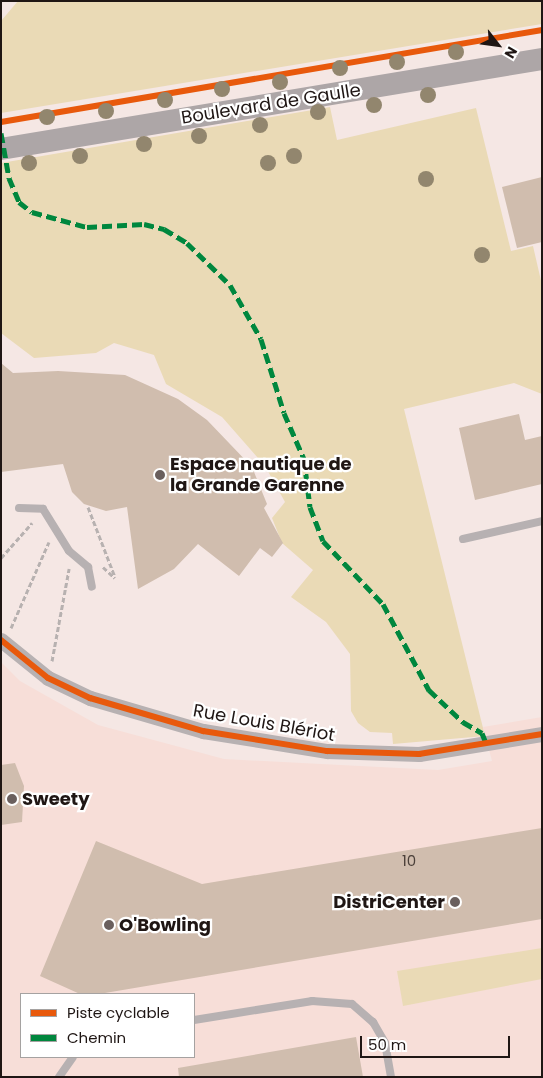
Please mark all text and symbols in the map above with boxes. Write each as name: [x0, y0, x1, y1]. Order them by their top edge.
north arrow: [473, 20, 523, 70]
text: N: [500, 43, 522, 62]
street label: Boulevard de Gaulle: [180, 79, 362, 129]
place label: Espace nautique de la Grande Garenne: [170, 454, 352, 496]
marker: Espace nautique de la Grande Garenne: [154, 469, 166, 481]
street label: Rue Louis Blériot: [191, 700, 337, 746]
place label: Sweety: [22, 788, 90, 810]
marker: Sweety: [6, 793, 18, 805]
house number: 10: [402, 852, 416, 870]
place label: DistriCenter: [333, 891, 445, 913]
marker: DistriCenter: [449, 896, 461, 908]
place label: O'Bowling: [119, 914, 211, 936]
marker: O'Bowling: [103, 919, 115, 931]
legend: [20, 993, 195, 1058]
text: Piste cyclable: [67, 1002, 170, 1023]
scale bar: [363, 1026, 513, 1058]
text: Chemin: [67, 1027, 126, 1048]
text: 50 m: [368, 1034, 406, 1055]

